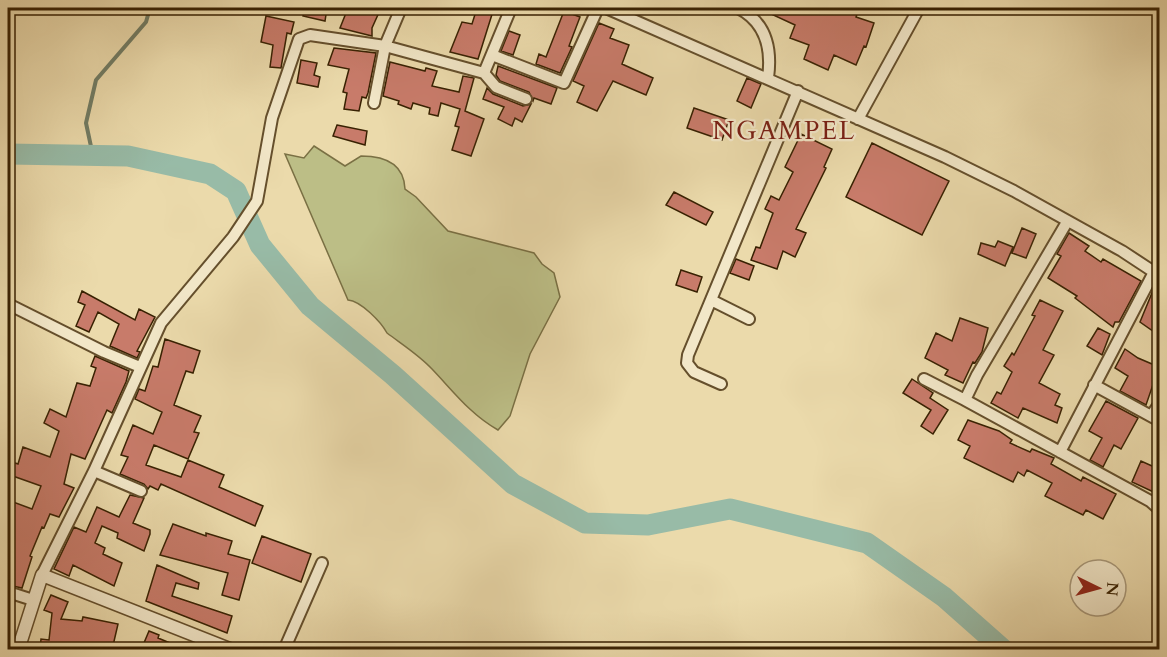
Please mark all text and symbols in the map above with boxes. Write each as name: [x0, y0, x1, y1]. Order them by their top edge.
district label: NGAMPEL: [712, 113, 856, 148]
north arrow: [1068, 558, 1128, 618]
text: N: [1100, 581, 1124, 597]

